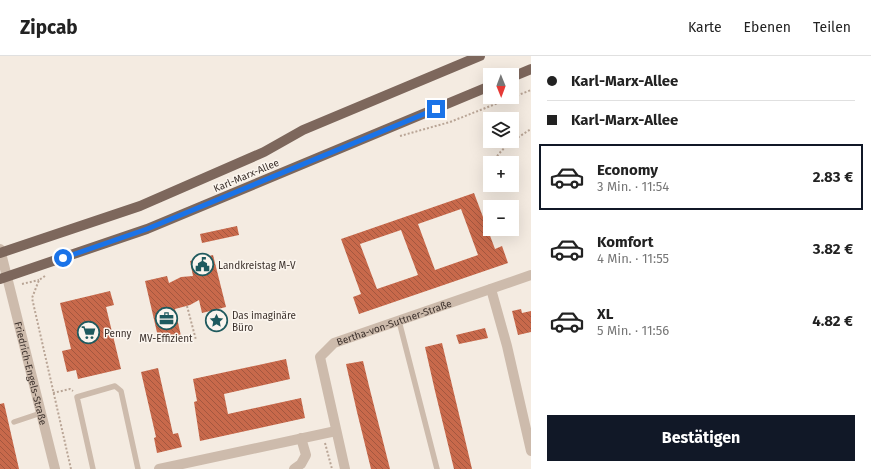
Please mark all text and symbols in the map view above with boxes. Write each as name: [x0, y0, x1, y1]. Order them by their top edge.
text: Zipcab: [20, 16, 78, 39]
text: Karte: [688, 19, 722, 36]
text: Ebenen: [744, 19, 791, 36]
text: Teilen: [813, 19, 851, 36]
north arrow: [483, 68, 519, 104]
map controls: [483, 68, 519, 236]
text: Karl-Marx-Allee: [571, 72, 678, 90]
route end: [427, 100, 445, 118]
text: Karl-Marx-Allee: [571, 111, 678, 129]
button: layers: [483, 112, 519, 148]
button: +: [483, 156, 519, 192]
street label: Karl-Marx-Allee: [212, 157, 281, 195]
icon: car: [549, 159, 585, 195]
text: Economy: [597, 161, 658, 179]
text: 2.83 €: [813, 168, 853, 186]
text: 3 Min. · 11:54: [597, 179, 669, 194]
button: −: [483, 200, 519, 236]
icon: car: [549, 231, 585, 267]
text: Komfort: [597, 233, 653, 251]
text: 3.82 €: [813, 240, 853, 258]
route start: [54, 249, 72, 267]
text: 4 Min. · 11:55: [597, 251, 669, 266]
public building icon: Landkreistag M-V: [190, 252, 216, 278]
place label: Landkreistag M-V: [218, 260, 296, 272]
street label: Bertha-von-Suttner-Straße: [335, 298, 453, 349]
icon: car: [549, 303, 585, 339]
office icon: MV-Effizient: [153, 305, 179, 331]
text: XL: [597, 305, 613, 323]
place icon: Das imaginäre Büro: [204, 308, 230, 334]
place label: Das imaginäre Büro: [232, 310, 296, 334]
text: 4.82 €: [812, 312, 853, 330]
street label: Friedrich-Engels-Straße: [11, 320, 49, 426]
supermarket icon: Penny: [76, 320, 102, 346]
text: 5 Min. · 11:56: [597, 323, 669, 338]
place label: Penny: [104, 328, 132, 340]
place label: MV-Effizient: [139, 333, 193, 345]
button: Bestätigen: [547, 415, 855, 461]

